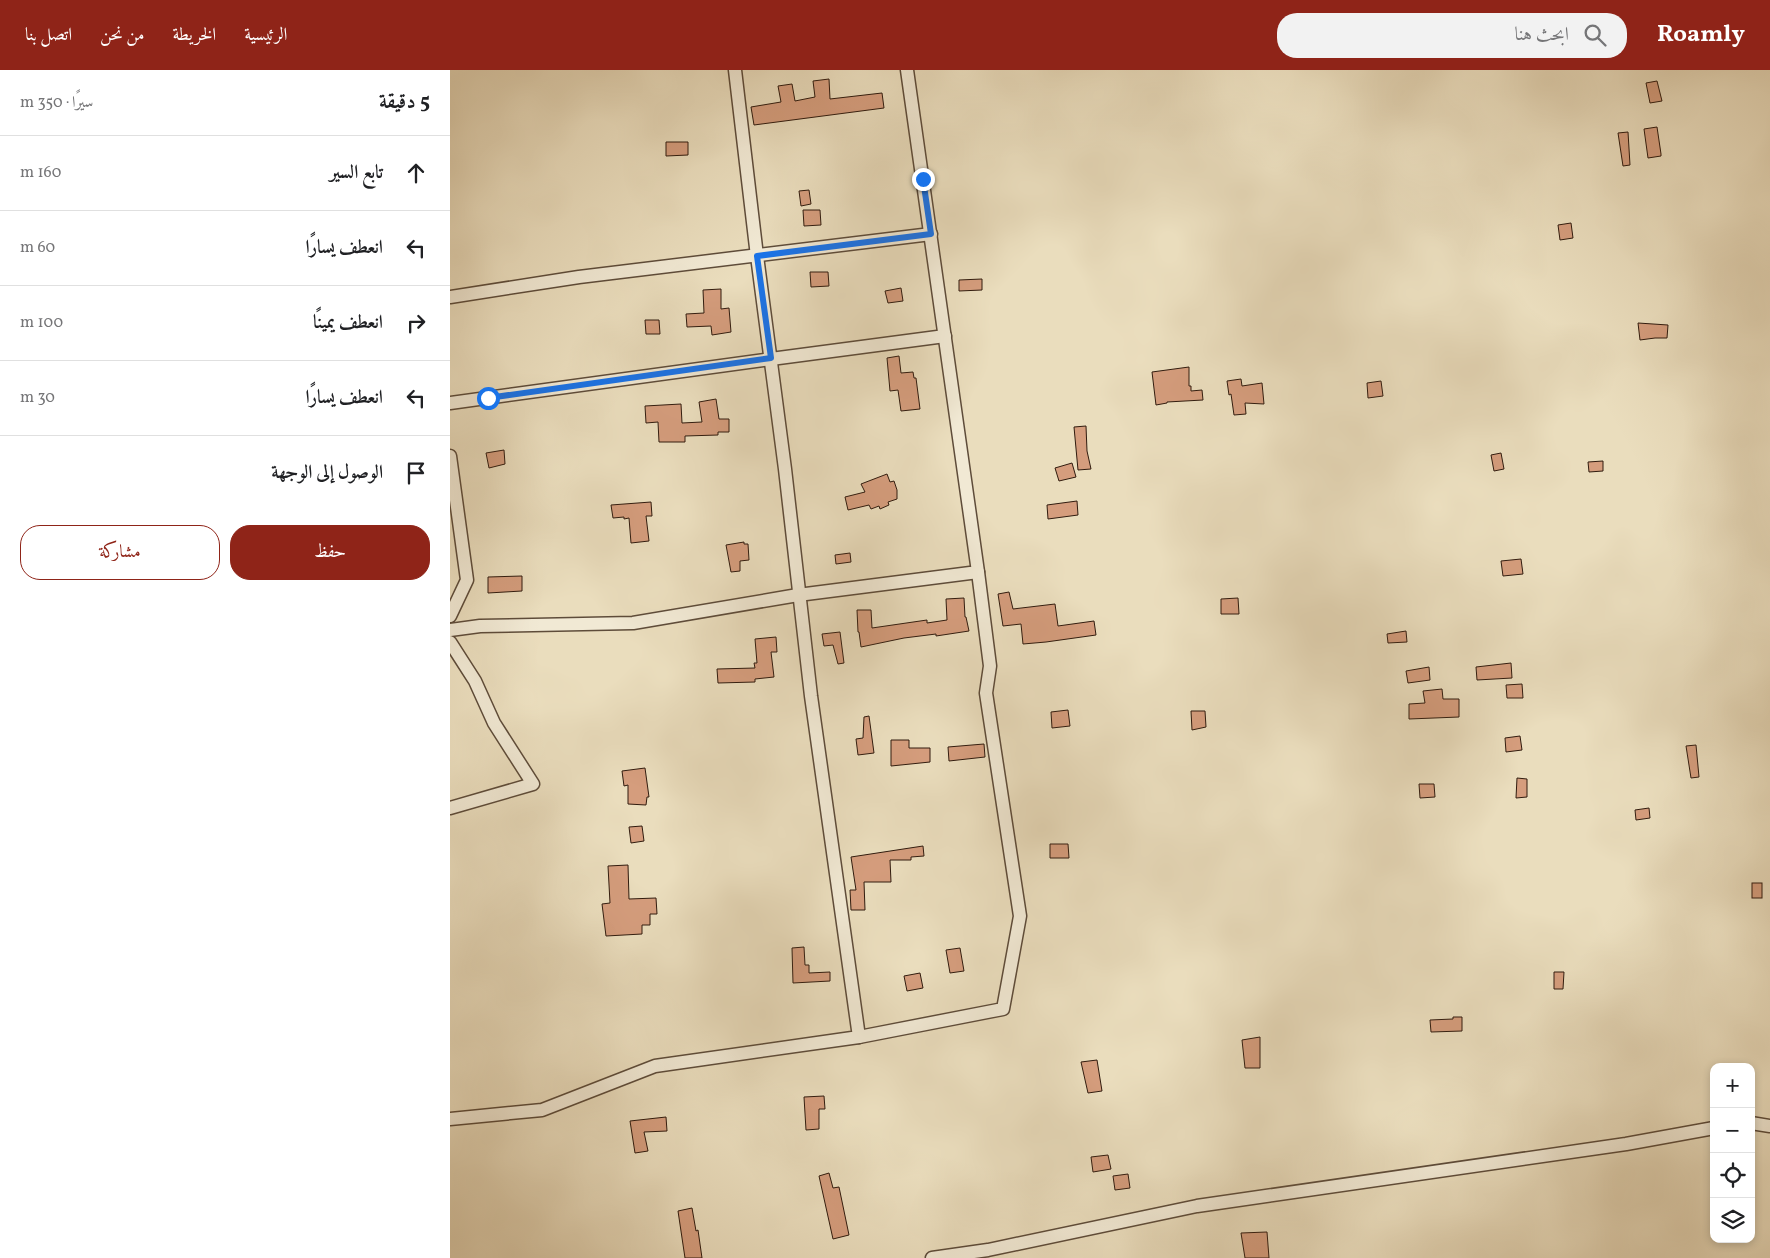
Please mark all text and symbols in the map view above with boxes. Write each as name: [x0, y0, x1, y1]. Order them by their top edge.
search box: [1277, 13, 1627, 58]
text: Roamly: [1657, 18, 1745, 52]
icon: search: [1581, 21, 1609, 49]
text: ابحث هنا: [1514, 22, 1569, 48]
text: اتصل بنا: [25, 23, 72, 48]
text: من نحن: [100, 23, 144, 48]
text: الخريطة: [172, 23, 216, 48]
text: الرئيسية: [244, 23, 287, 48]
text: 5 دقيقة: [379, 88, 430, 117]
text: سيرًا · 350 m: [20, 92, 93, 114]
icon: ahead: [402, 159, 430, 187]
text: تابع السير: [330, 160, 383, 186]
text: 160 m: [20, 162, 61, 184]
route end: [912, 168, 935, 191]
icon: left: [402, 234, 430, 262]
text: انعطف يسارًا: [305, 235, 383, 261]
text: 60 m: [20, 237, 55, 259]
icon: right: [402, 309, 430, 337]
text: انعطف يمينًا: [313, 310, 383, 336]
text: 100 m: [20, 312, 63, 334]
icon: left: [402, 384, 430, 412]
text: انعطف يسارًا: [305, 385, 383, 411]
text: 30 m: [20, 387, 55, 409]
route start: [477, 387, 500, 410]
icon: arrive: [402, 459, 430, 487]
text: الوصول إلى الوجهة: [271, 460, 383, 486]
button: مشاركة: [20, 525, 220, 580]
button: حفظ: [230, 525, 430, 580]
map controls: [1710, 1063, 1755, 1243]
button: +: [1710, 1063, 1755, 1108]
button: −: [1710, 1108, 1755, 1153]
button: locate: [1710, 1153, 1755, 1198]
button: layers: [1710, 1198, 1755, 1243]

